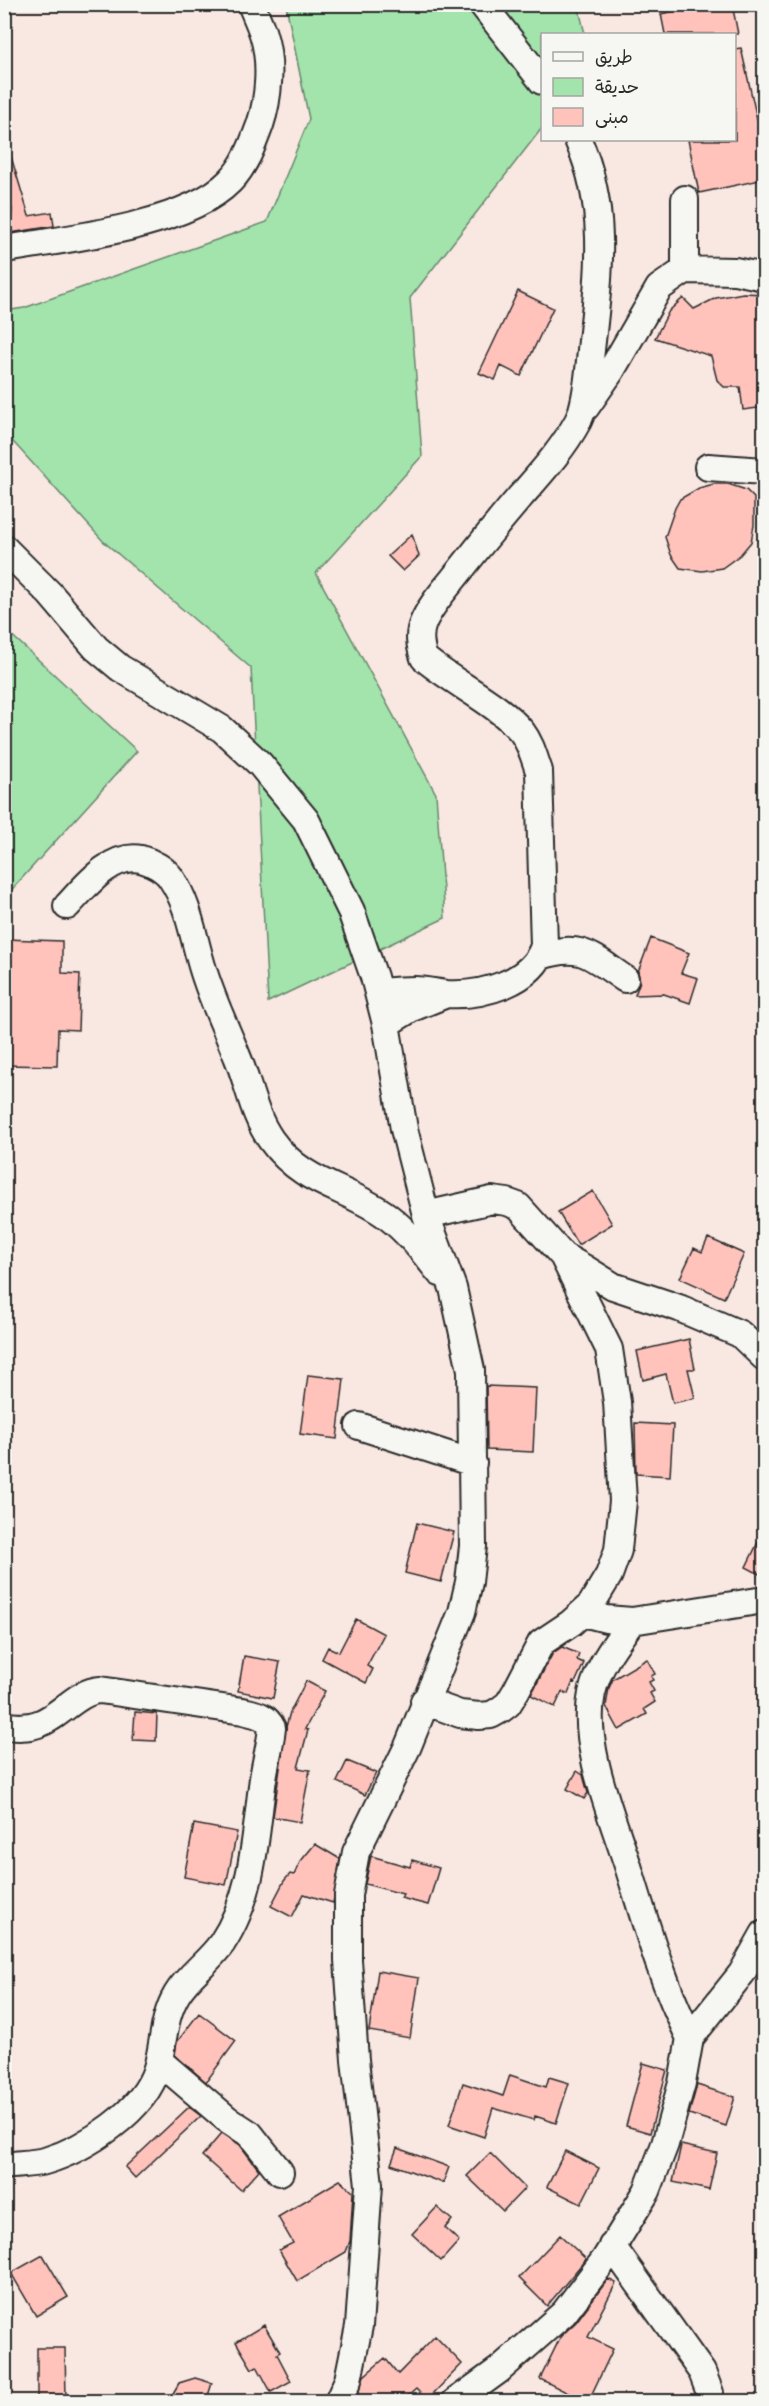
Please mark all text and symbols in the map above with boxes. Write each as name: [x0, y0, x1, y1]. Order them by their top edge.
legend: [541, 33, 736, 141]
text: طريق: [595, 44, 633, 69]
text: حديقة: [595, 74, 639, 99]
text: مبنى: [595, 104, 629, 129]

